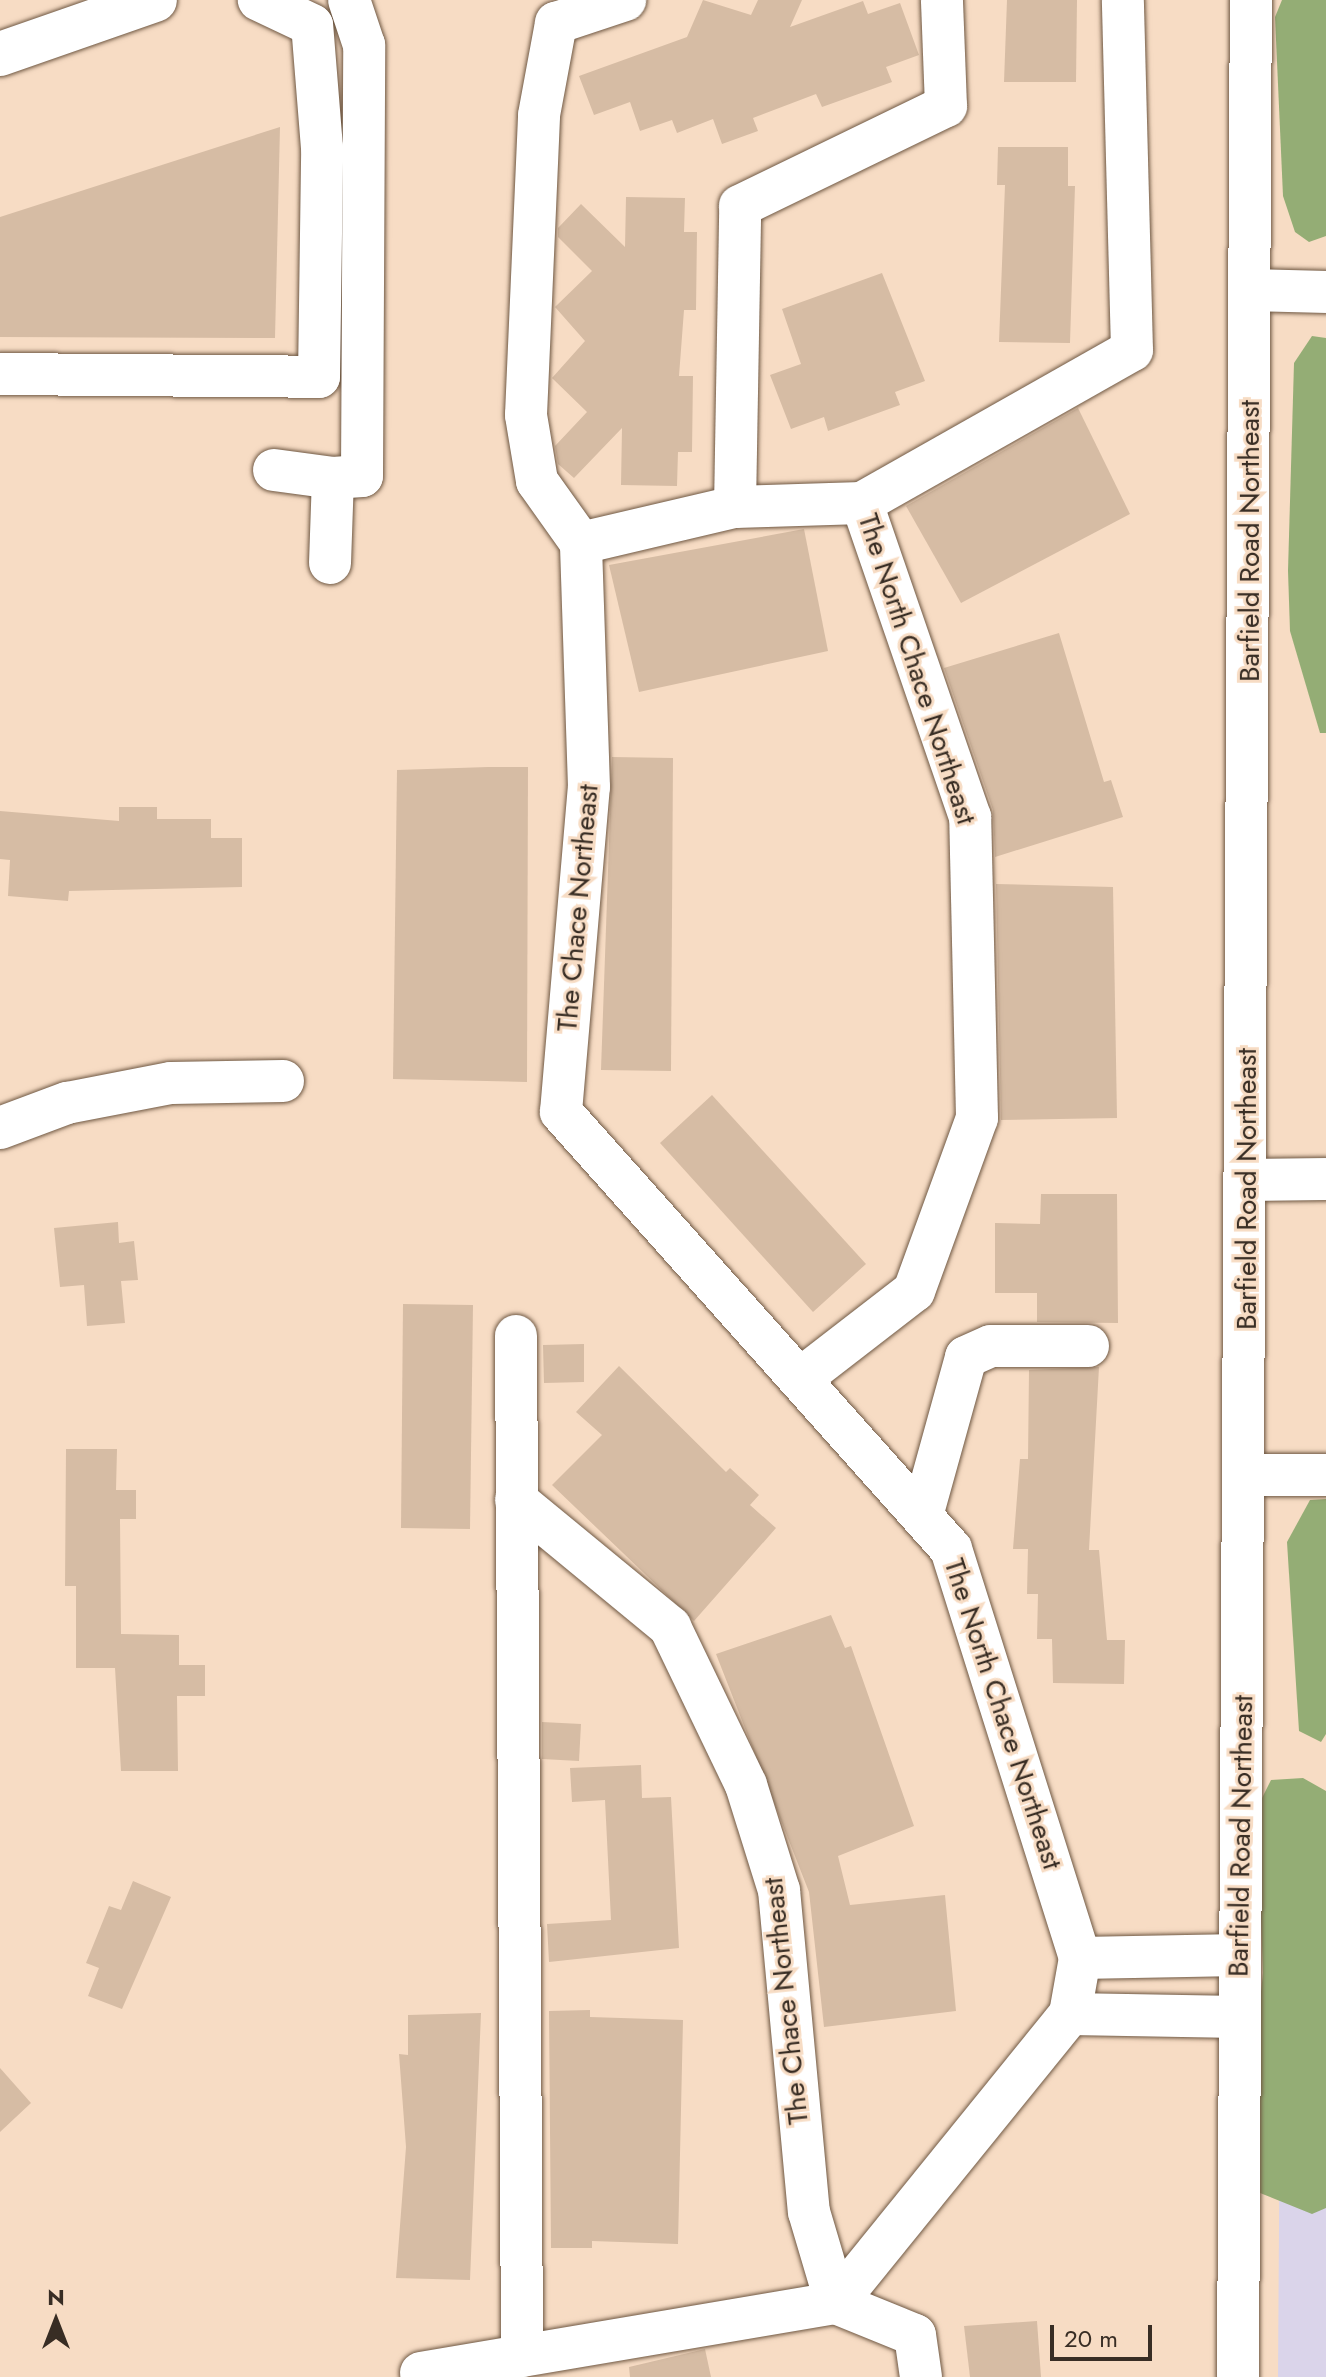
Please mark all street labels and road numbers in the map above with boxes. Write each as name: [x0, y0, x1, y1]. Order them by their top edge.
street label: Barfield Road Northeast: [1233, 400, 1267, 682]
street label: The North Chace Northeast: [851, 510, 983, 828]
street label: The Chace Northeast: [550, 783, 606, 1033]
street label: Barfield Road Northeast: [1230, 1048, 1264, 1330]
street label: The North Chace Northeast: [937, 1555, 1069, 1873]
street label: Barfield Road Northeast: [1222, 1695, 1260, 1977]
street label: The Chace Northeast: [756, 1876, 816, 2126]

